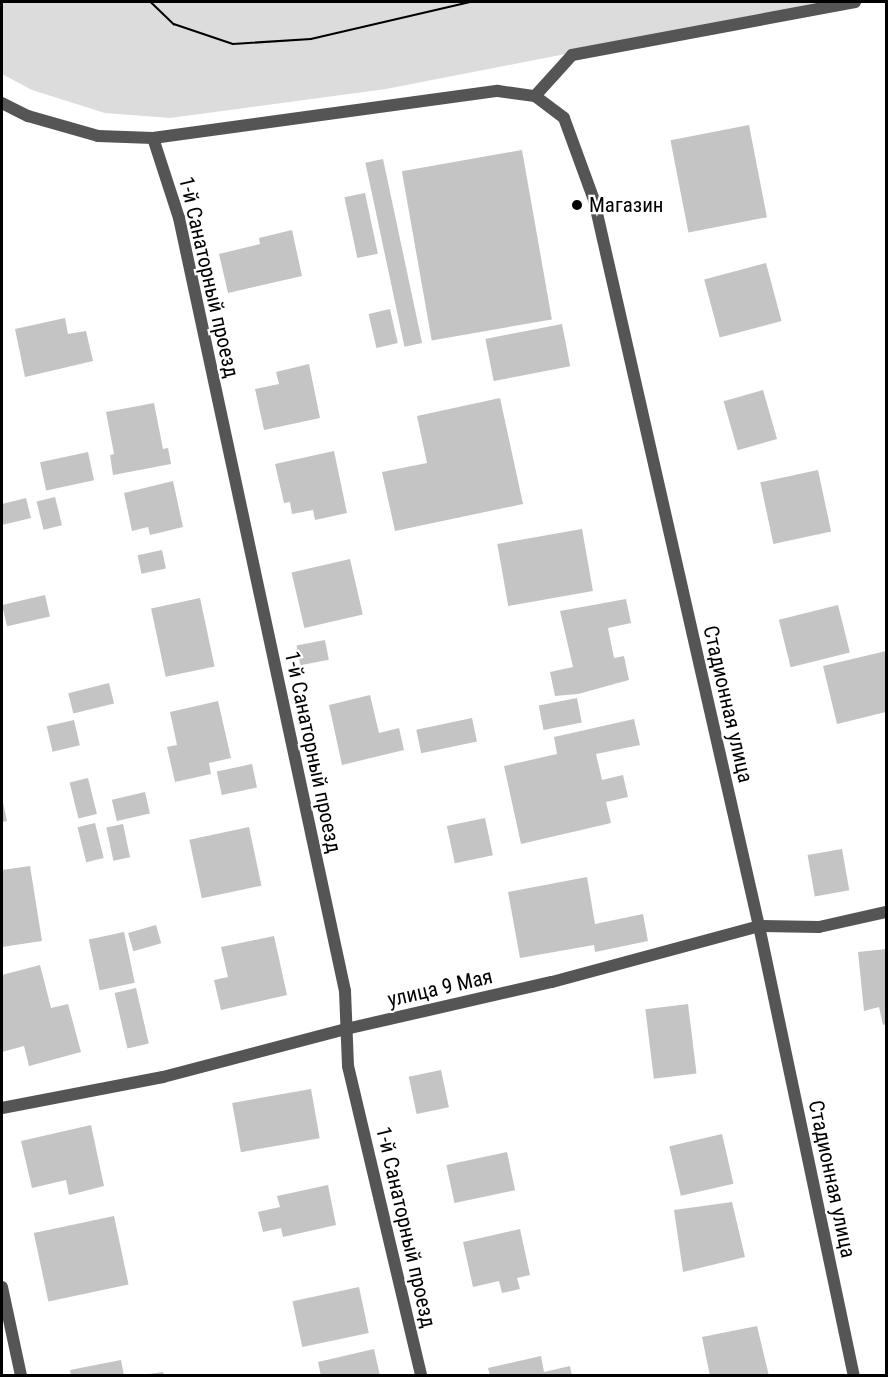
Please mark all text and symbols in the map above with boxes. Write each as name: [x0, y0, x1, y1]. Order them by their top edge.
street label: 1-й Санаторный проезд: [174, 174, 244, 380]
place label: Магазин: [589, 192, 664, 218]
marker: Магазин: [570, 198, 584, 212]
street label: Стадионная улица: [698, 623, 758, 785]
street label: 1-й Санаторный проезд: [279, 649, 347, 855]
street label: улица 9 Мая: [385, 964, 495, 1012]
street label: Стадионная улица: [803, 1098, 861, 1260]
street label: 1-й Санаторный проезд: [371, 1124, 441, 1330]

